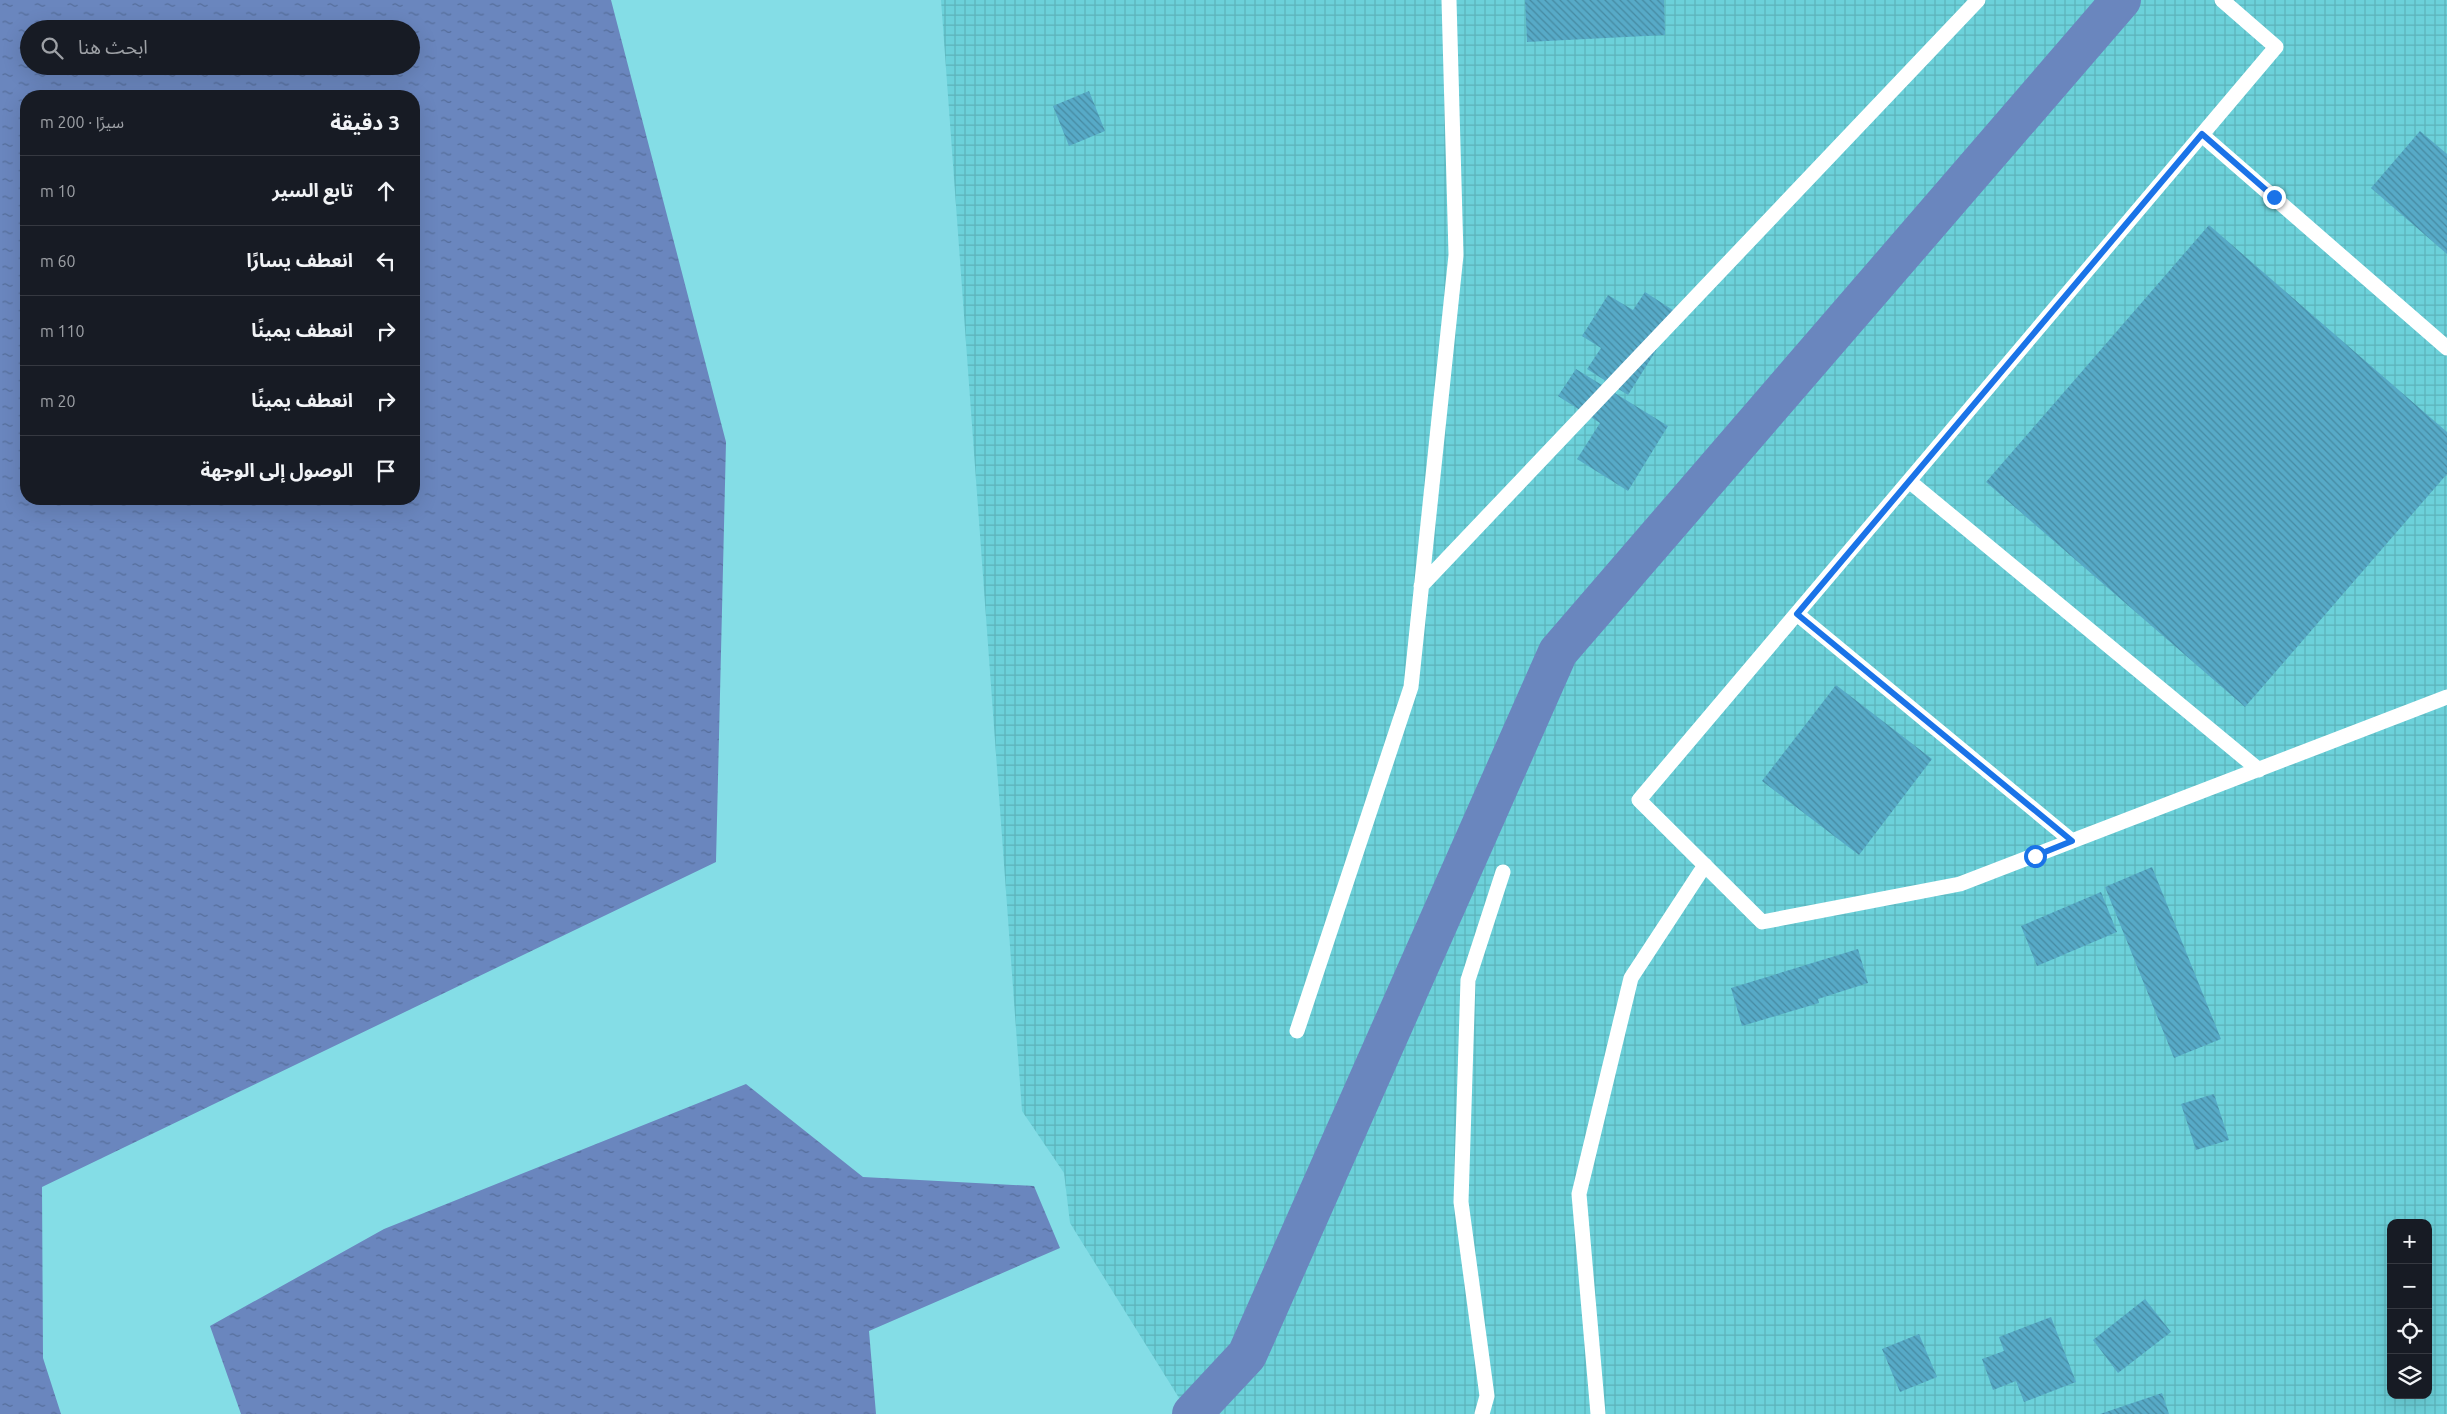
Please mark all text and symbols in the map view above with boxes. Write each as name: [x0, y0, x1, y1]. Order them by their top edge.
search box: [20, 20, 420, 75]
icon: search: [38, 34, 66, 62]
text: ابحث هنا: [78, 36, 148, 58]
text: 3 دقيقة: [330, 110, 400, 134]
text: سيرًا · 200 m: [40, 113, 124, 131]
icon: ahead: [372, 177, 400, 205]
text: تابع السير: [272, 179, 353, 201]
text: 10 m: [40, 182, 76, 200]
route end: [2263, 186, 2286, 209]
icon: left: [372, 247, 400, 275]
text: انعطف يسارًا: [246, 249, 353, 271]
text: 60 m: [40, 252, 76, 270]
icon: right: [372, 317, 400, 345]
text: انعطف يمينًا: [251, 319, 353, 341]
text: 110 m: [40, 322, 85, 340]
icon: right: [372, 387, 400, 415]
text: انعطف يمينًا: [251, 389, 353, 411]
text: 20 m: [40, 392, 76, 410]
icon: arrive: [372, 457, 400, 485]
text: الوصول إلى الوجهة: [201, 459, 353, 481]
route start: [2024, 845, 2047, 868]
map controls: [2387, 1219, 2432, 1399]
button: +: [2387, 1219, 2432, 1264]
button: −: [2387, 1264, 2432, 1309]
button: locate: [2387, 1309, 2432, 1354]
button: layers: [2387, 1354, 2432, 1399]

